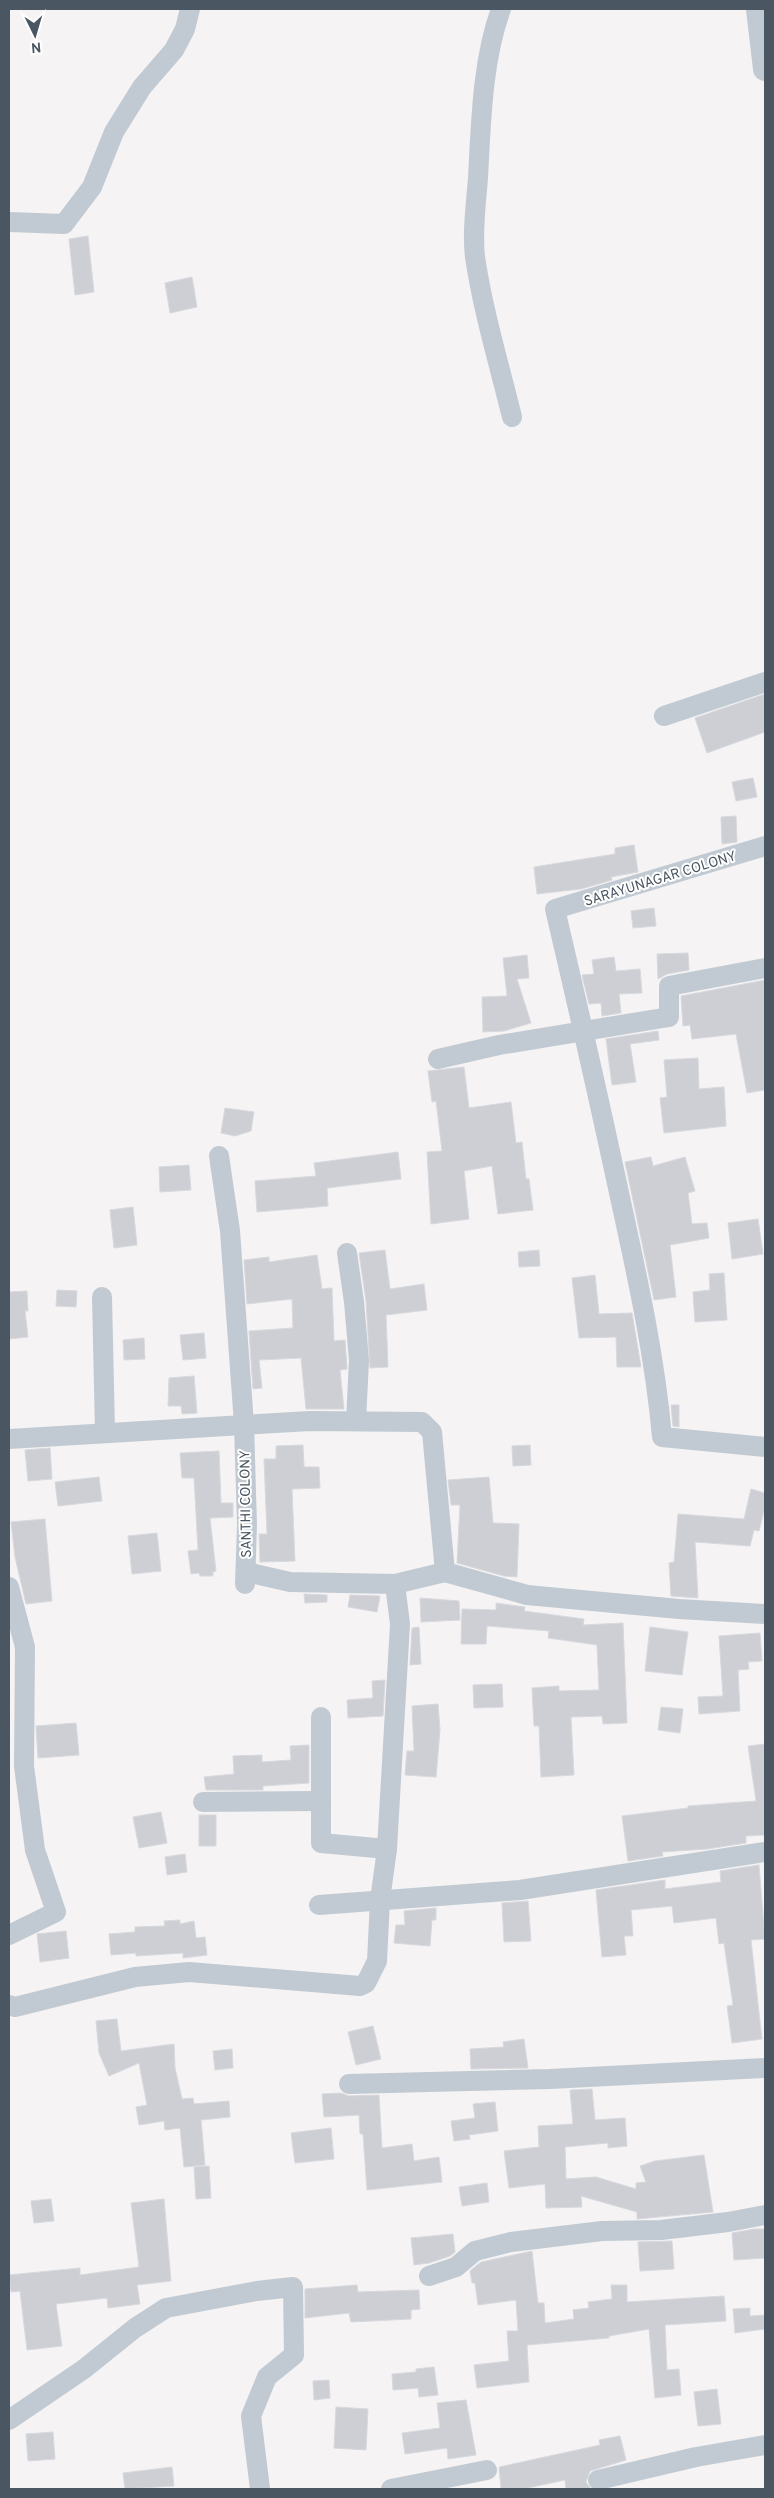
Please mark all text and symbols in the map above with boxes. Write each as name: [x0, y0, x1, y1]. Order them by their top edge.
north arrow: [10, 10, 60, 60]
text: N: [30, 38, 42, 55]
street label: SARAYUNAGAR COLONY: [582, 848, 739, 911]
street label: SANTHI COLONY: [237, 1450, 256, 1558]

